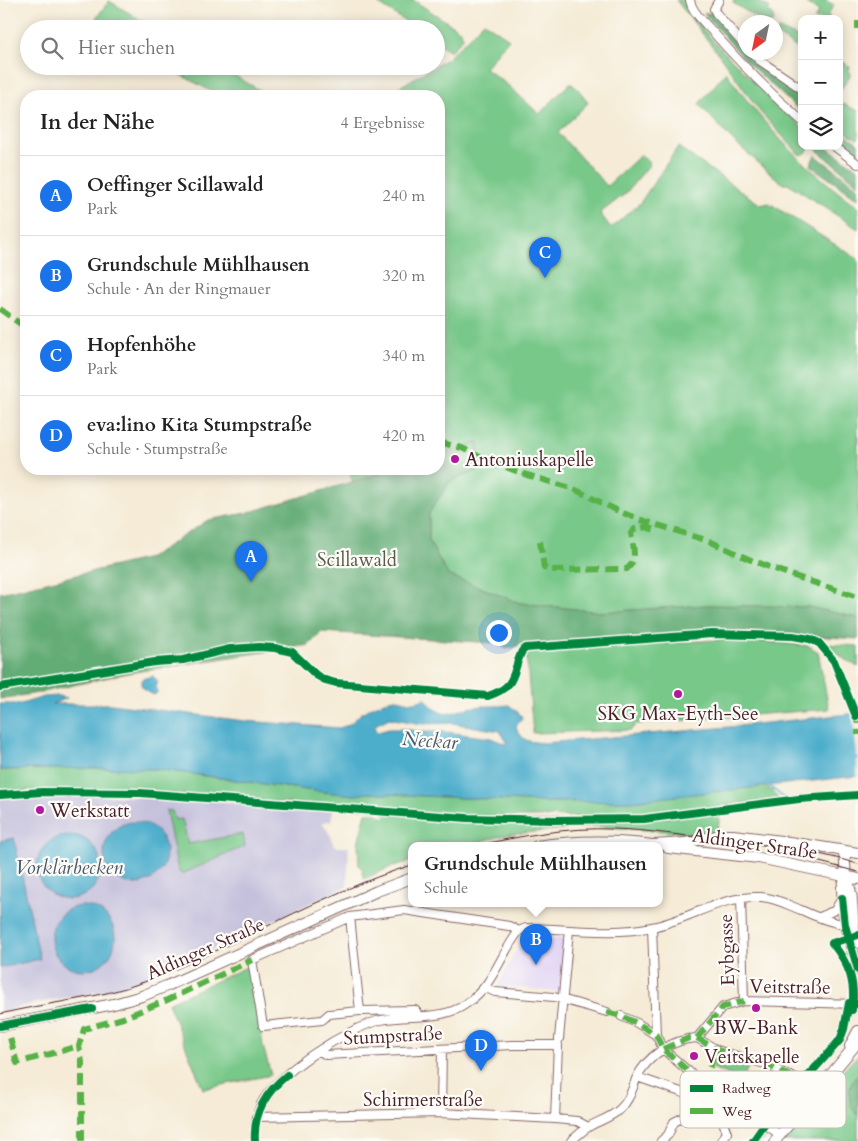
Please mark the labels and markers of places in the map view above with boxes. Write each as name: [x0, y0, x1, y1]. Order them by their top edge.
pin: C: [529, 237, 561, 278]
place label: Antoniuskapelle: [465, 447, 594, 473]
marker: Antoniuskapelle: [449, 453, 461, 465]
pin: A: [235, 541, 267, 582]
marker: SKG Max-Eyth-See: [672, 688, 684, 700]
place label: SKG Max-Eyth-See: [597, 701, 759, 727]
place label: Werkstatt: [49, 798, 129, 824]
marker: Werkstatt: [34, 804, 46, 816]
pin: B: [520, 924, 552, 965]
marker: BW-Bank: [750, 1002, 762, 1014]
place label: BW-Bank: [714, 1015, 799, 1041]
pin: D: [465, 1030, 497, 1071]
place label: Veitskapelle: [704, 1044, 800, 1070]
marker: Veitskapelle: [688, 1050, 700, 1062]

